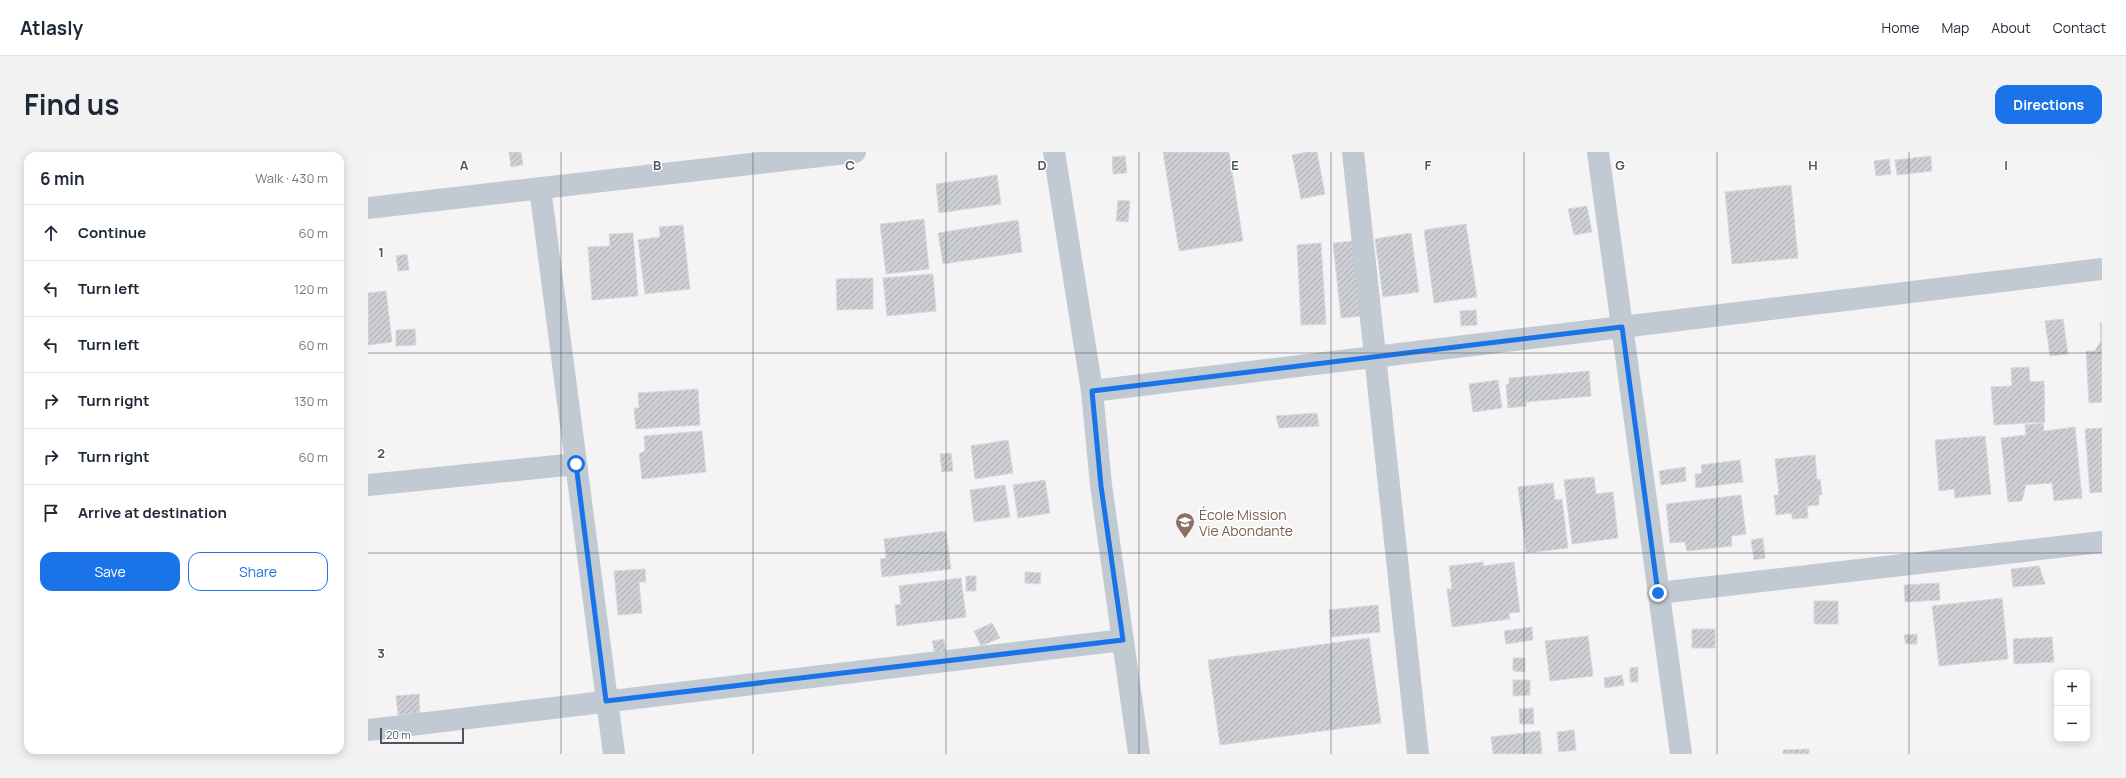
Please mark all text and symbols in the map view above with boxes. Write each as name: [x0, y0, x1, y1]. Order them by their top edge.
text: Atlasly: [20, 15, 83, 41]
text: Home: [1882, 18, 1919, 37]
text: Map: [1941, 18, 1969, 37]
text: About: [1991, 18, 2031, 37]
text: Contact: [2053, 18, 2106, 37]
text: Find us: [24, 85, 119, 123]
button: Directions: [1995, 85, 2102, 124]
text: A: [460, 156, 469, 174]
text: B: [653, 156, 661, 174]
text: C: [845, 156, 855, 174]
text: D: [1037, 156, 1047, 174]
text: E: [1231, 156, 1239, 174]
text: F: [1425, 156, 1432, 174]
text: G: [1615, 156, 1625, 174]
text: H: [1808, 156, 1818, 174]
text: I: [2004, 156, 2008, 174]
text: 6 min: [40, 167, 85, 190]
text: Walk · 430 m: [255, 169, 328, 187]
icon: ahead: [40, 222, 62, 244]
text: Continue: [78, 222, 146, 243]
text: 60 m: [298, 224, 328, 242]
text: 1: [378, 243, 384, 261]
icon: left: [40, 278, 62, 300]
text: Turn left: [78, 278, 140, 299]
text: 120 m: [294, 280, 328, 298]
icon: left: [40, 334, 62, 356]
text: Turn left: [78, 334, 140, 355]
text: 60 m: [298, 336, 328, 354]
icon: right: [40, 390, 62, 412]
text: Turn right: [78, 390, 149, 411]
text: 130 m: [294, 392, 328, 410]
text: 2: [377, 444, 385, 462]
icon: right: [40, 446, 62, 468]
text: Turn right: [78, 446, 149, 467]
text: 60 m: [298, 448, 328, 466]
route start: [567, 455, 585, 473]
icon: arrive: [40, 502, 62, 524]
text: Arrive at destination: [78, 502, 227, 523]
place label: École Mission Vie Abondante: [1199, 505, 1293, 540]
school or university icon: École Mission Vie Abondante: [1174, 511, 1196, 539]
button: Save: [40, 552, 180, 591]
button: Share: [188, 552, 328, 591]
route end: [1649, 584, 1667, 602]
text: 3: [377, 644, 385, 662]
map controls: [2054, 670, 2090, 742]
button: +: [2054, 670, 2090, 706]
button: −: [2054, 706, 2090, 742]
scale bar: [380, 726, 464, 745]
text: 20 m: [386, 727, 411, 742]

